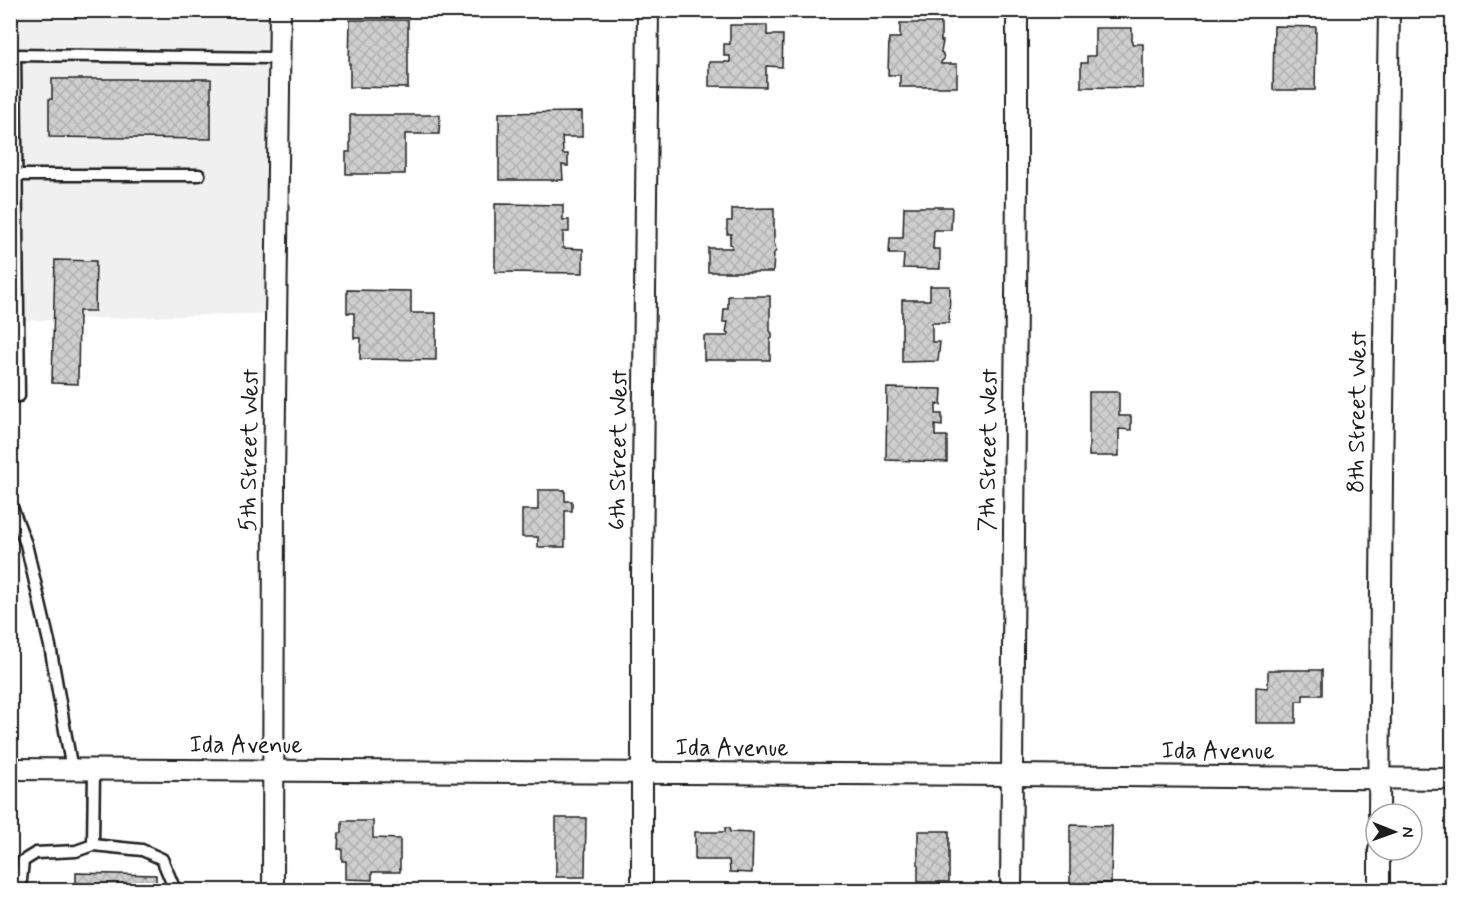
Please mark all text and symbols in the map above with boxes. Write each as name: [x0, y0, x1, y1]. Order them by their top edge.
street label: 8th Street West: [1341, 330, 1375, 493]
street label: 5th Street West: [233, 368, 267, 532]
street label: 7th Street West: [972, 368, 1006, 532]
street label: 6th Street West: [602, 369, 636, 531]
street label: Ida Avenue: [189, 730, 303, 761]
street label: Ida Avenue: [675, 733, 789, 764]
street label: Ida Avenue: [1161, 736, 1275, 767]
north arrow: [1364, 802, 1424, 862]
text: N: [1397, 827, 1418, 838]

